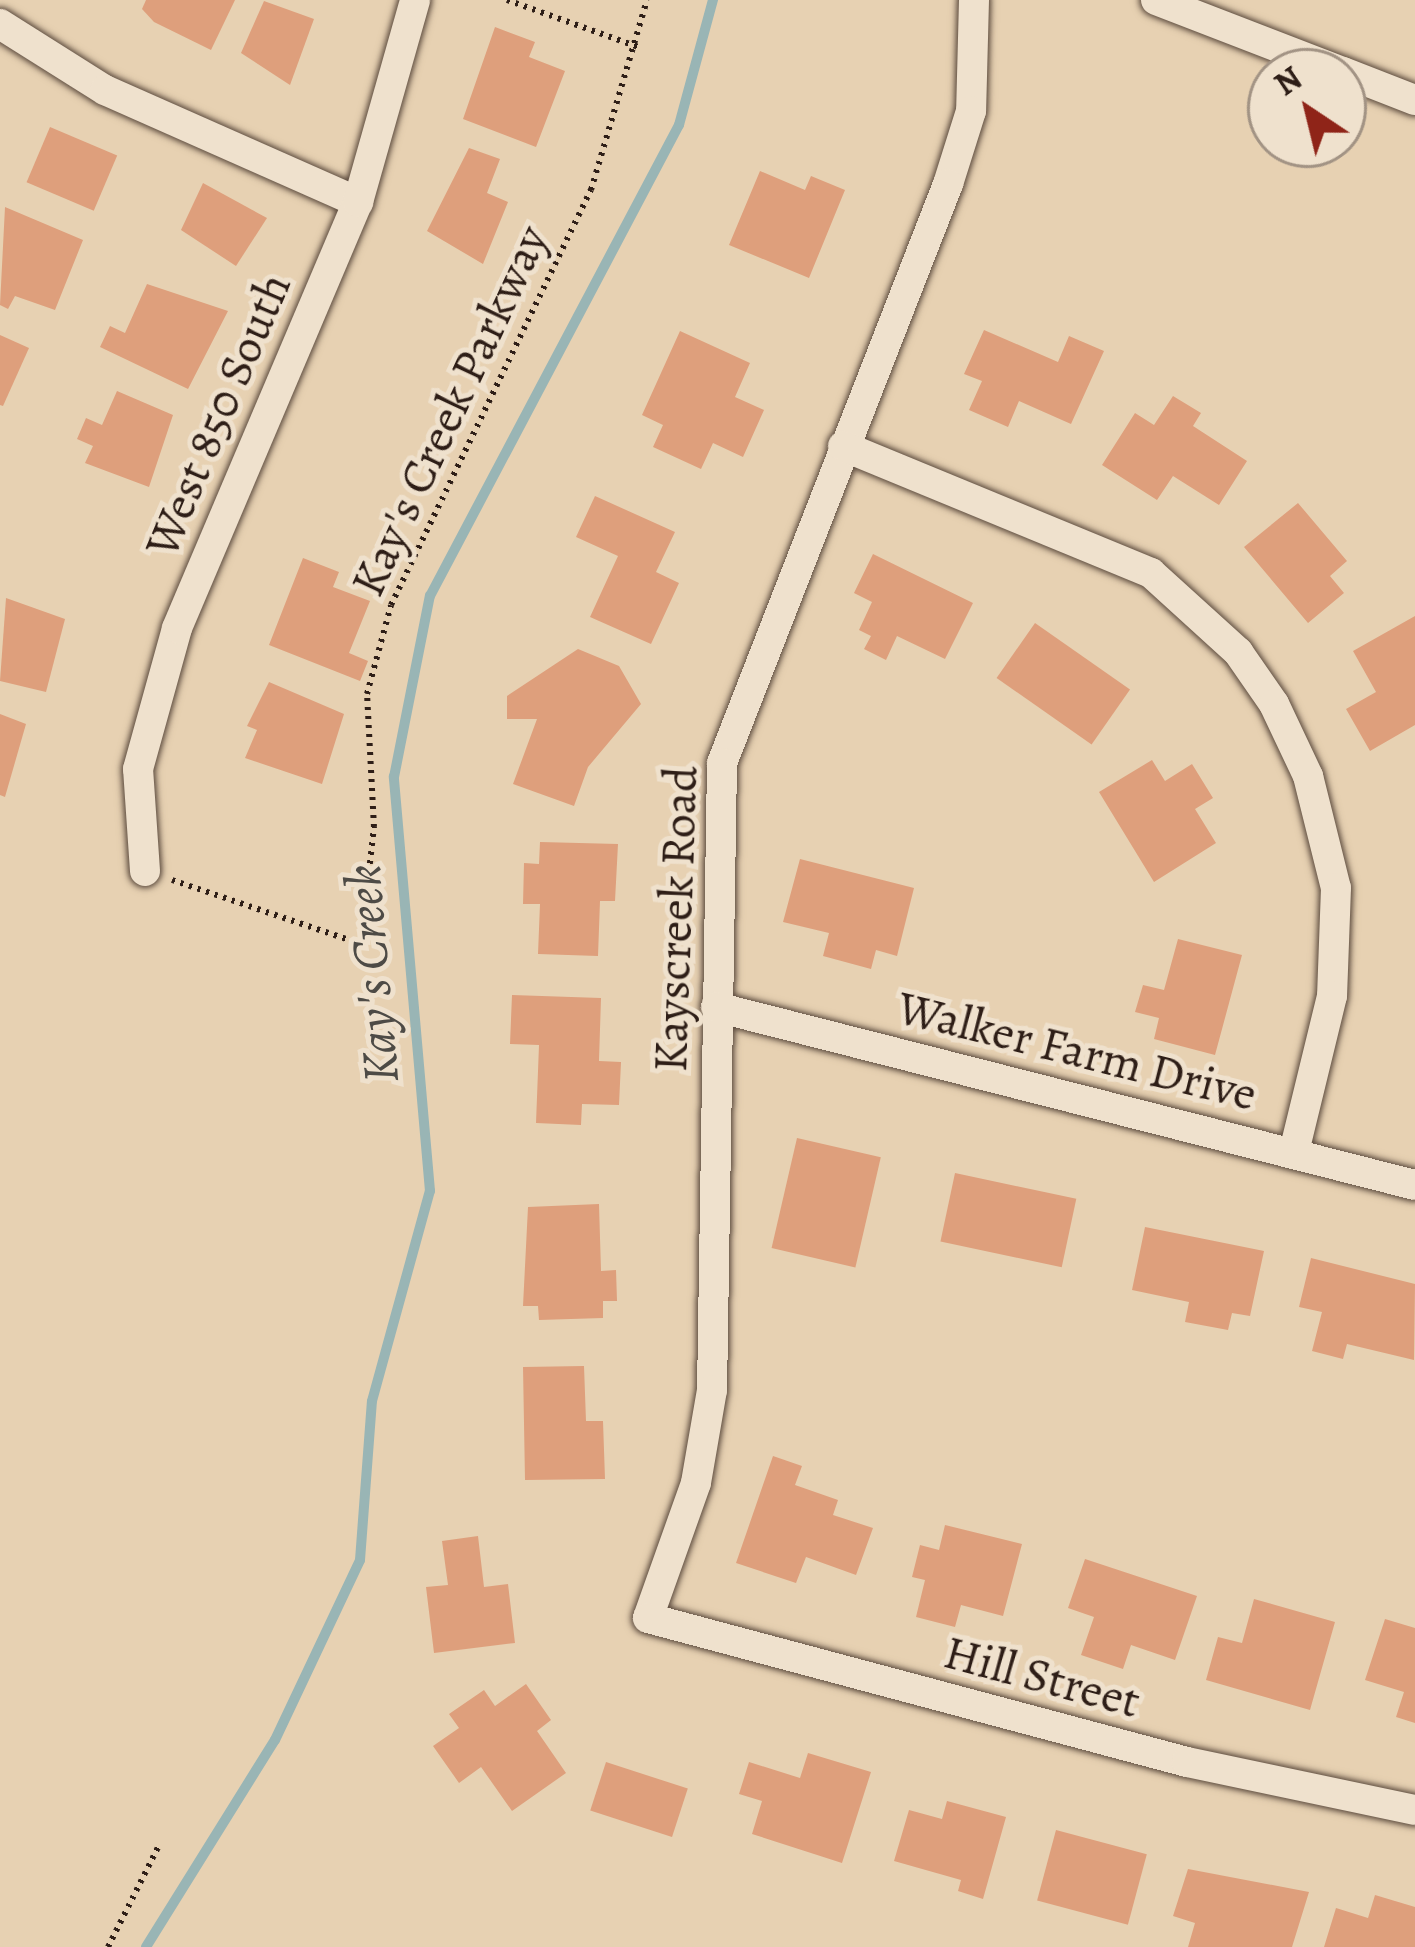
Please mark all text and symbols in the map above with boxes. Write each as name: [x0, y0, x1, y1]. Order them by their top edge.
north arrow: [1247, 48, 1367, 168]
text: N: [1265, 55, 1311, 106]
street label: Kay's Creek Parkway: [339, 217, 561, 605]
street label: West 850 South: [132, 265, 304, 565]
street label: Kayscreek Road: [642, 765, 710, 1073]
water label: Kay's Creek: [332, 862, 412, 1086]
street label: Walker Farm Drive: [892, 979, 1262, 1123]
street label: Hill Street: [938, 1623, 1146, 1731]

